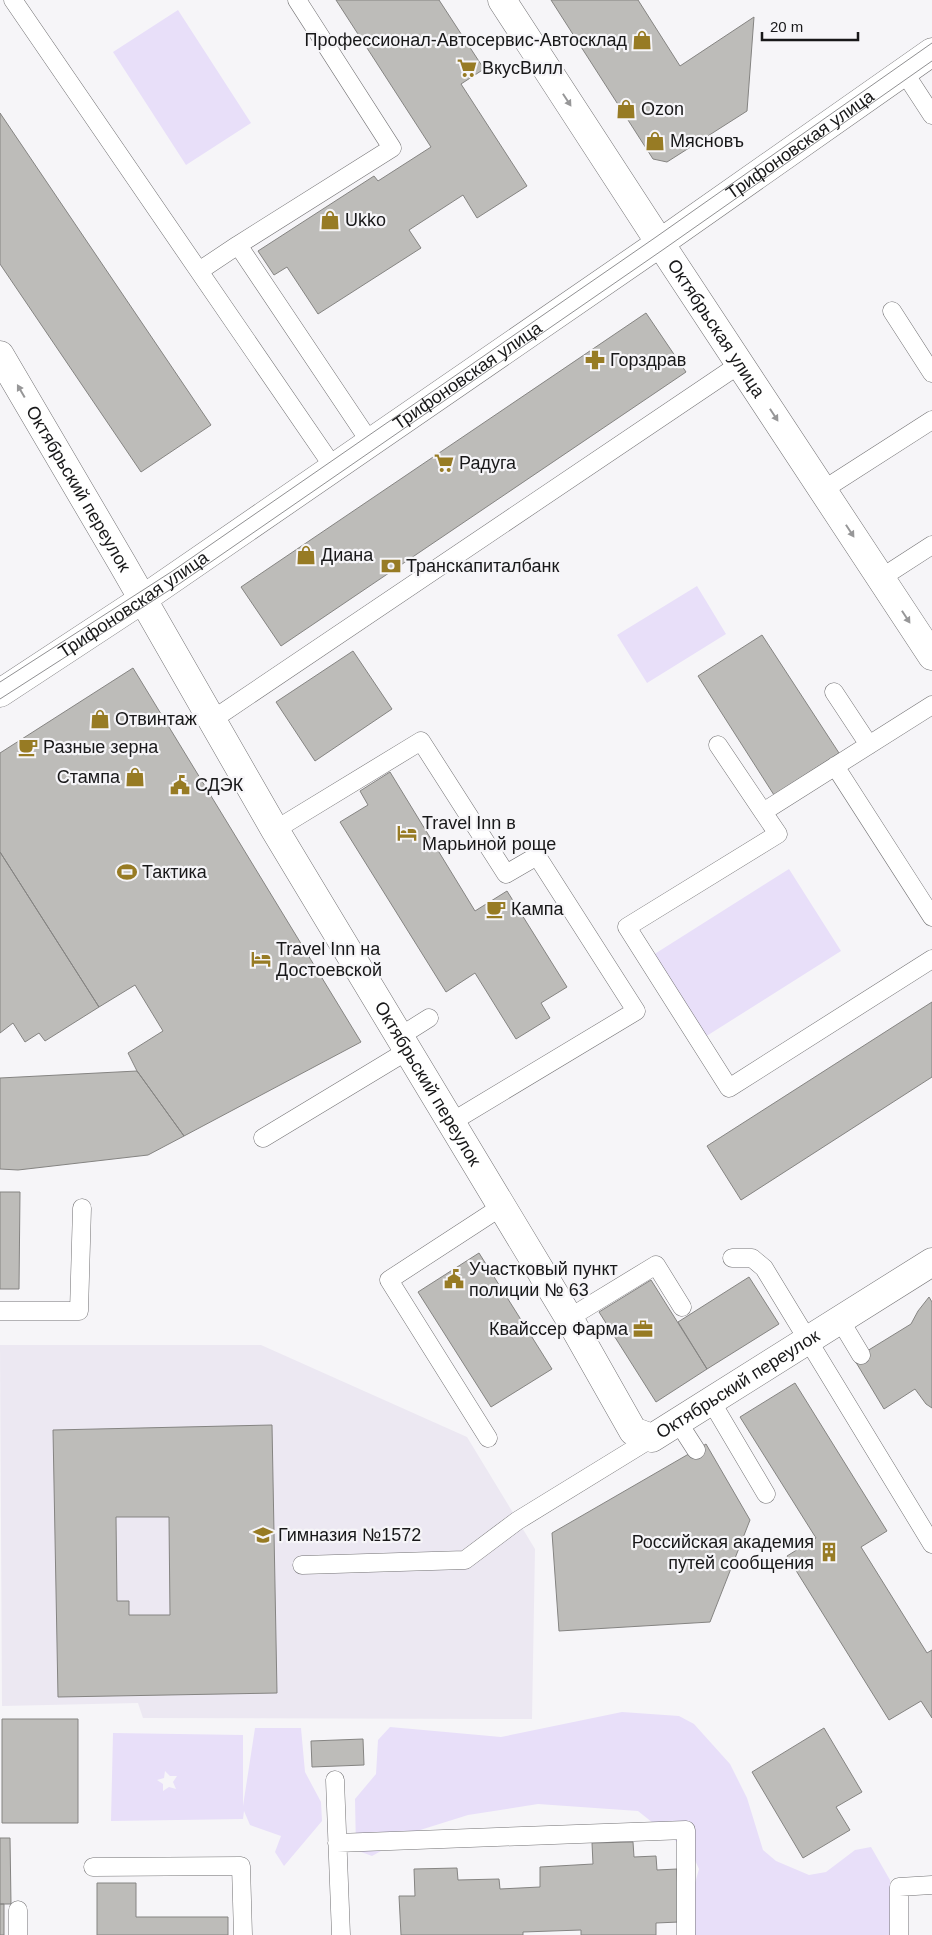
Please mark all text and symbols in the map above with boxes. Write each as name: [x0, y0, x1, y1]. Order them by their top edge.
scale bar: [762, 10, 858, 42]
text: 20 m: [770, 18, 803, 35]
shop icon: Профессионал-Автосервис-Автосклад: [631, 29, 653, 51]
place label: Профессионал-Автосервис-Автосклад: [305, 30, 627, 50]
supermarket icon: ВкусВилл: [456, 57, 478, 79]
place label: ВкусВилл: [482, 58, 563, 78]
street label: Трифоновская улица: [722, 85, 879, 203]
one-way arrow: [562, 93, 572, 106]
shop icon: Ozon: [615, 98, 637, 120]
place label: Ozon: [641, 99, 684, 119]
shop icon: Мясновъ: [644, 130, 666, 152]
place label: Мясновъ: [670, 131, 744, 151]
shop icon: Ukko: [319, 209, 341, 231]
place label: Ukko: [345, 210, 386, 230]
street label: Октябрьская улица: [663, 255, 769, 402]
street label: Трифоновская улица: [389, 317, 546, 434]
pharmacy icon: Горздрав: [584, 349, 606, 371]
place label: Горздрав: [610, 350, 686, 370]
one-way arrow: [17, 385, 26, 398]
street label: Октябрьский переулок: [22, 402, 135, 575]
one-way arrow: [769, 408, 778, 422]
supermarket icon: Радуга: [433, 452, 455, 474]
place label: Радуга: [459, 453, 517, 473]
one-way arrow: [845, 524, 854, 538]
shop icon: Диана: [295, 544, 317, 566]
place label: Диана: [321, 545, 374, 565]
street label: Трифоновская улица: [55, 547, 213, 662]
bank icon: Транскапиталбанк: [380, 555, 402, 577]
place label: Транскапиталбанк: [406, 556, 559, 576]
one-way arrow: [901, 611, 911, 624]
shop icon: Отвинтаж: [89, 708, 111, 730]
place label: Отвинтаж: [115, 709, 197, 729]
cafe icon: Разные зерна: [17, 736, 39, 758]
place label: Разные зерна: [43, 737, 159, 757]
shop icon: Стампа: [124, 766, 146, 788]
place label: Стампа: [57, 767, 121, 787]
public building icon: СДЭК: [169, 774, 191, 796]
place label: СДЭК: [195, 775, 244, 795]
place label: Travel Inn в Марьиной роще: [422, 813, 556, 854]
hotel icon: Travel Inn в Марьиной роще: [396, 822, 418, 844]
sports icon: Тактика: [116, 861, 138, 883]
place label: Тактика: [142, 862, 208, 882]
cafe icon: Кампа: [485, 898, 507, 920]
place label: Кампа: [511, 899, 565, 919]
place label: Travel Inn на Достоевской: [276, 939, 382, 980]
hotel icon: Travel Inn на Достоевской: [250, 948, 272, 970]
street label: Октябрьский переулок: [371, 998, 485, 1170]
place label: Участковый пункт полиции № 63: [469, 1259, 618, 1300]
public building icon: Участковый пункт полиции № 63: [443, 1268, 465, 1290]
office icon: Квайссер Фарма: [632, 1318, 654, 1340]
place label: Квайссер Фарма: [489, 1319, 629, 1339]
street label: Октябрьский переулок: [653, 1325, 823, 1443]
school or university icon: Гимназия №1572: [252, 1524, 274, 1546]
place label: Гимназия №1572: [278, 1525, 421, 1545]
place label: Российская академия путей сообщения: [632, 1532, 814, 1573]
building icon: Российская академия путей сообщения: [818, 1541, 840, 1563]

